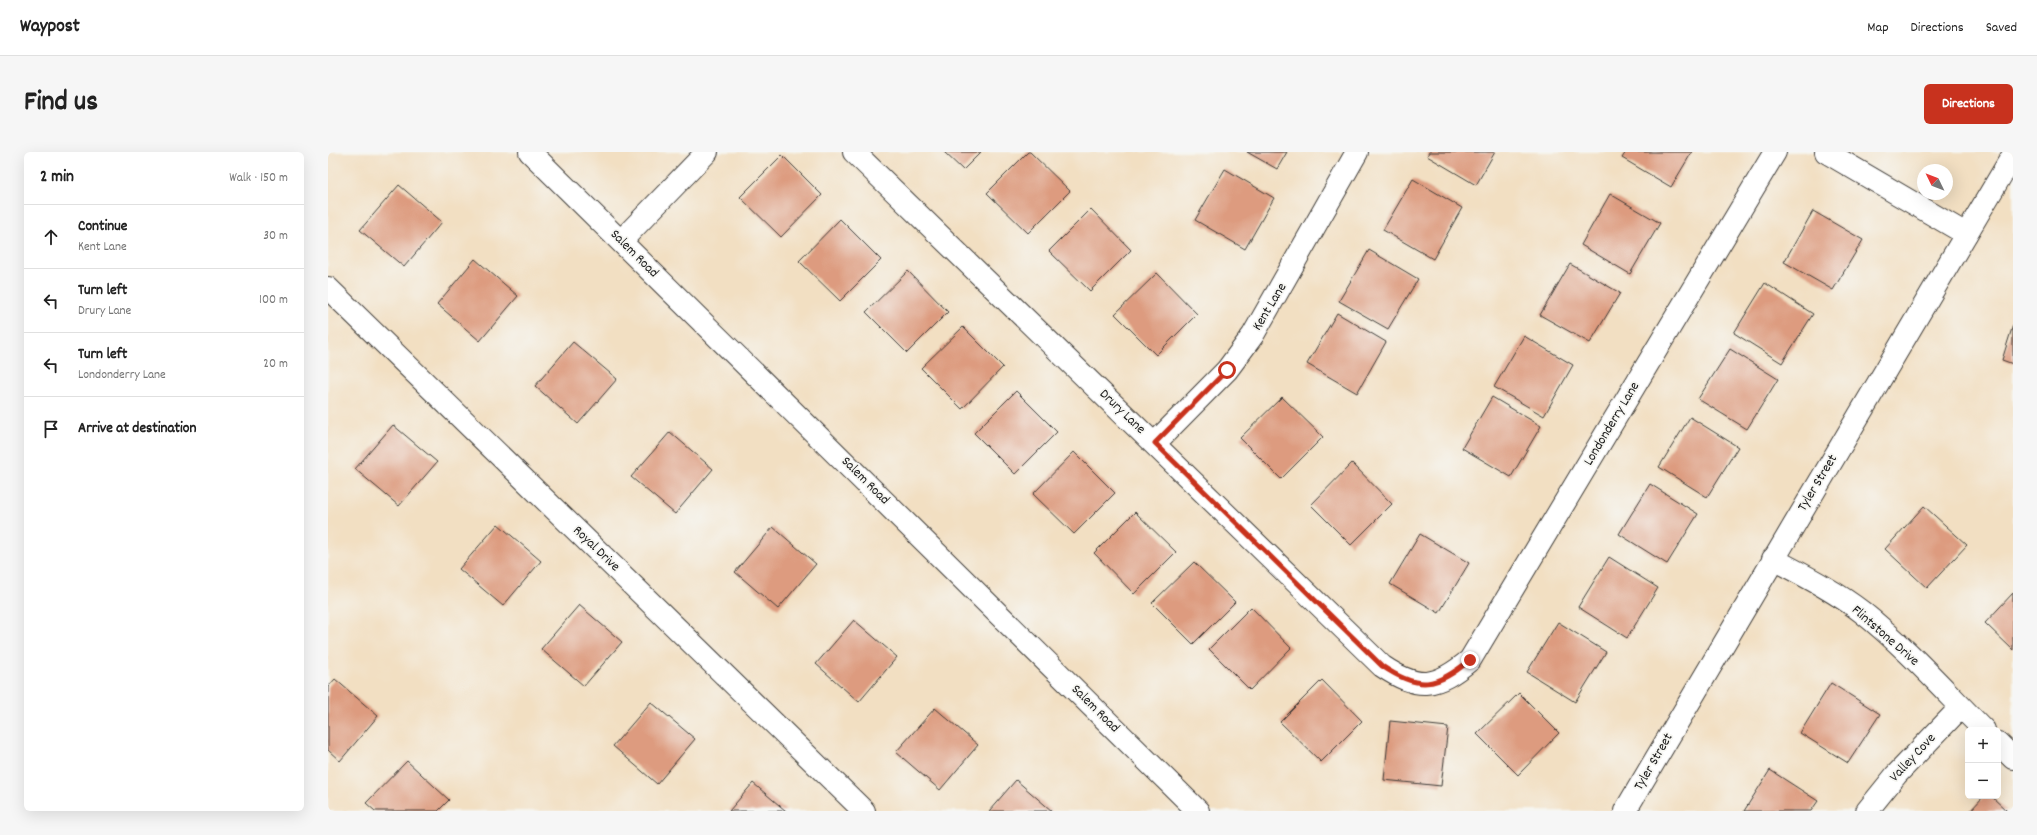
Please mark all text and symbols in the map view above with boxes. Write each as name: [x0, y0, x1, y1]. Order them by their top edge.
text: Waypost: [20, 14, 80, 41]
text: Map: [1867, 18, 1889, 38]
text: Directions: [1911, 18, 1964, 38]
text: Saved: [1986, 18, 2017, 38]
text: Find us: [24, 84, 98, 124]
button: Directions: [1924, 84, 2013, 124]
north arrow: [1917, 164, 1953, 200]
text: 2 min: [40, 166, 74, 190]
text: Walk · 150 m: [229, 169, 288, 188]
text: Continue: [78, 216, 127, 238]
street label: Salem Road: [605, 225, 663, 283]
icon: ahead: [40, 226, 62, 248]
text: 30 m: [263, 227, 288, 246]
text: Kent Lane: [78, 238, 127, 257]
street label: Kent Lane: [1248, 279, 1292, 335]
text: Turn left: [78, 280, 127, 302]
icon: left: [40, 290, 62, 312]
text: 100 m: [259, 291, 288, 310]
text: Drury Lane: [78, 302, 131, 321]
text: Turn left: [78, 344, 127, 366]
icon: left: [40, 354, 62, 376]
text: 20 m: [263, 355, 288, 374]
route start: [1218, 361, 1236, 379]
text: Londonderry Lane: [78, 366, 166, 385]
street label: Londonderry Lane: [1579, 378, 1645, 470]
street label: Drury Lane: [1094, 385, 1150, 439]
icon: arrive: [40, 418, 62, 440]
text: Arrive at destination: [78, 418, 196, 440]
street label: Tyler Street: [1793, 451, 1843, 515]
street label: Salem Road: [836, 452, 894, 510]
street label: Royal Drive: [568, 521, 624, 577]
street label: Flintstone Drive: [1847, 601, 1923, 671]
route end: [1461, 651, 1479, 669]
street label: Salem Road: [1066, 680, 1124, 738]
map controls: [1965, 727, 2001, 799]
button: +: [1965, 727, 2001, 763]
street label: Valley Cove: [1885, 729, 1941, 787]
street label: Tyler Street: [1630, 730, 1678, 794]
button: −: [1965, 763, 2001, 799]

